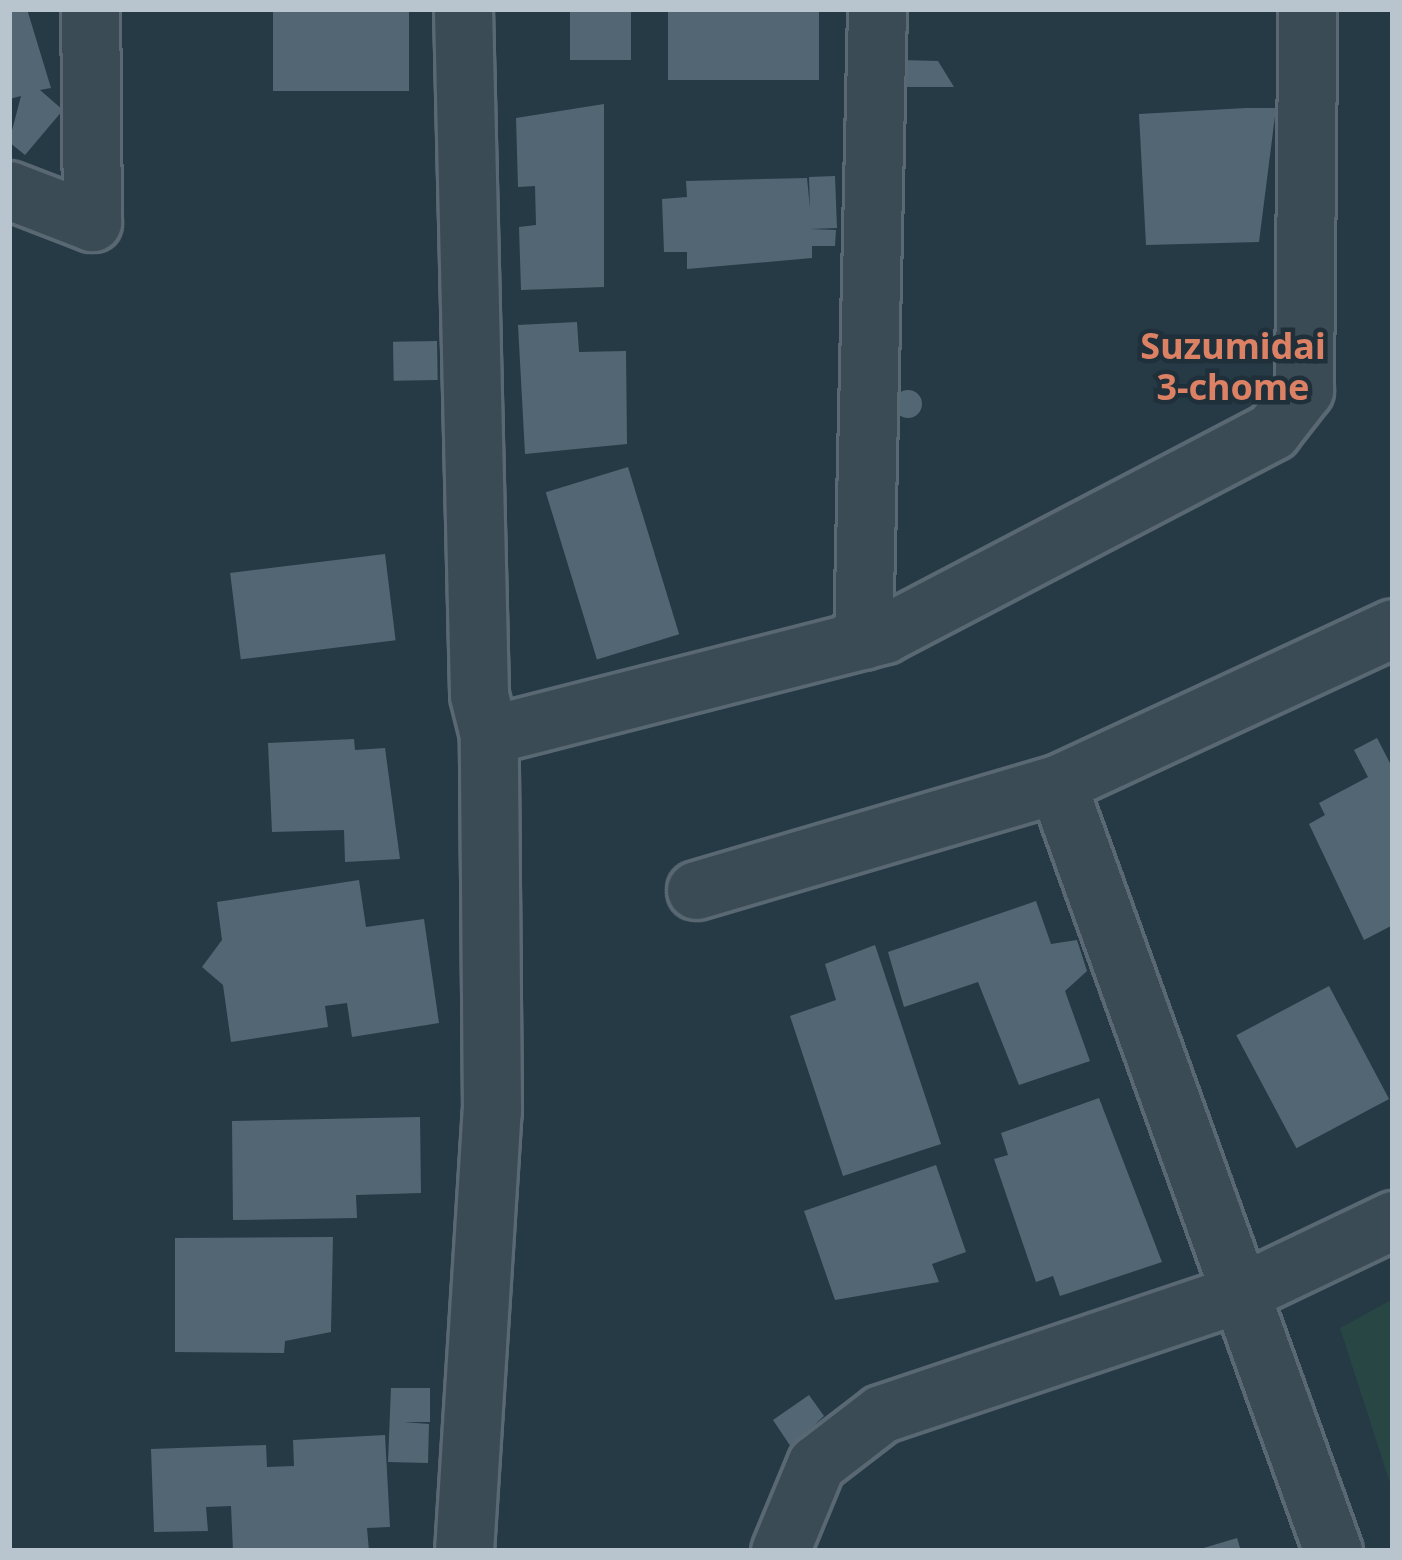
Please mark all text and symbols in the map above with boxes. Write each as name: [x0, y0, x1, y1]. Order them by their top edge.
district label: Suzumidai 3-chome: [1140, 323, 1326, 408]

